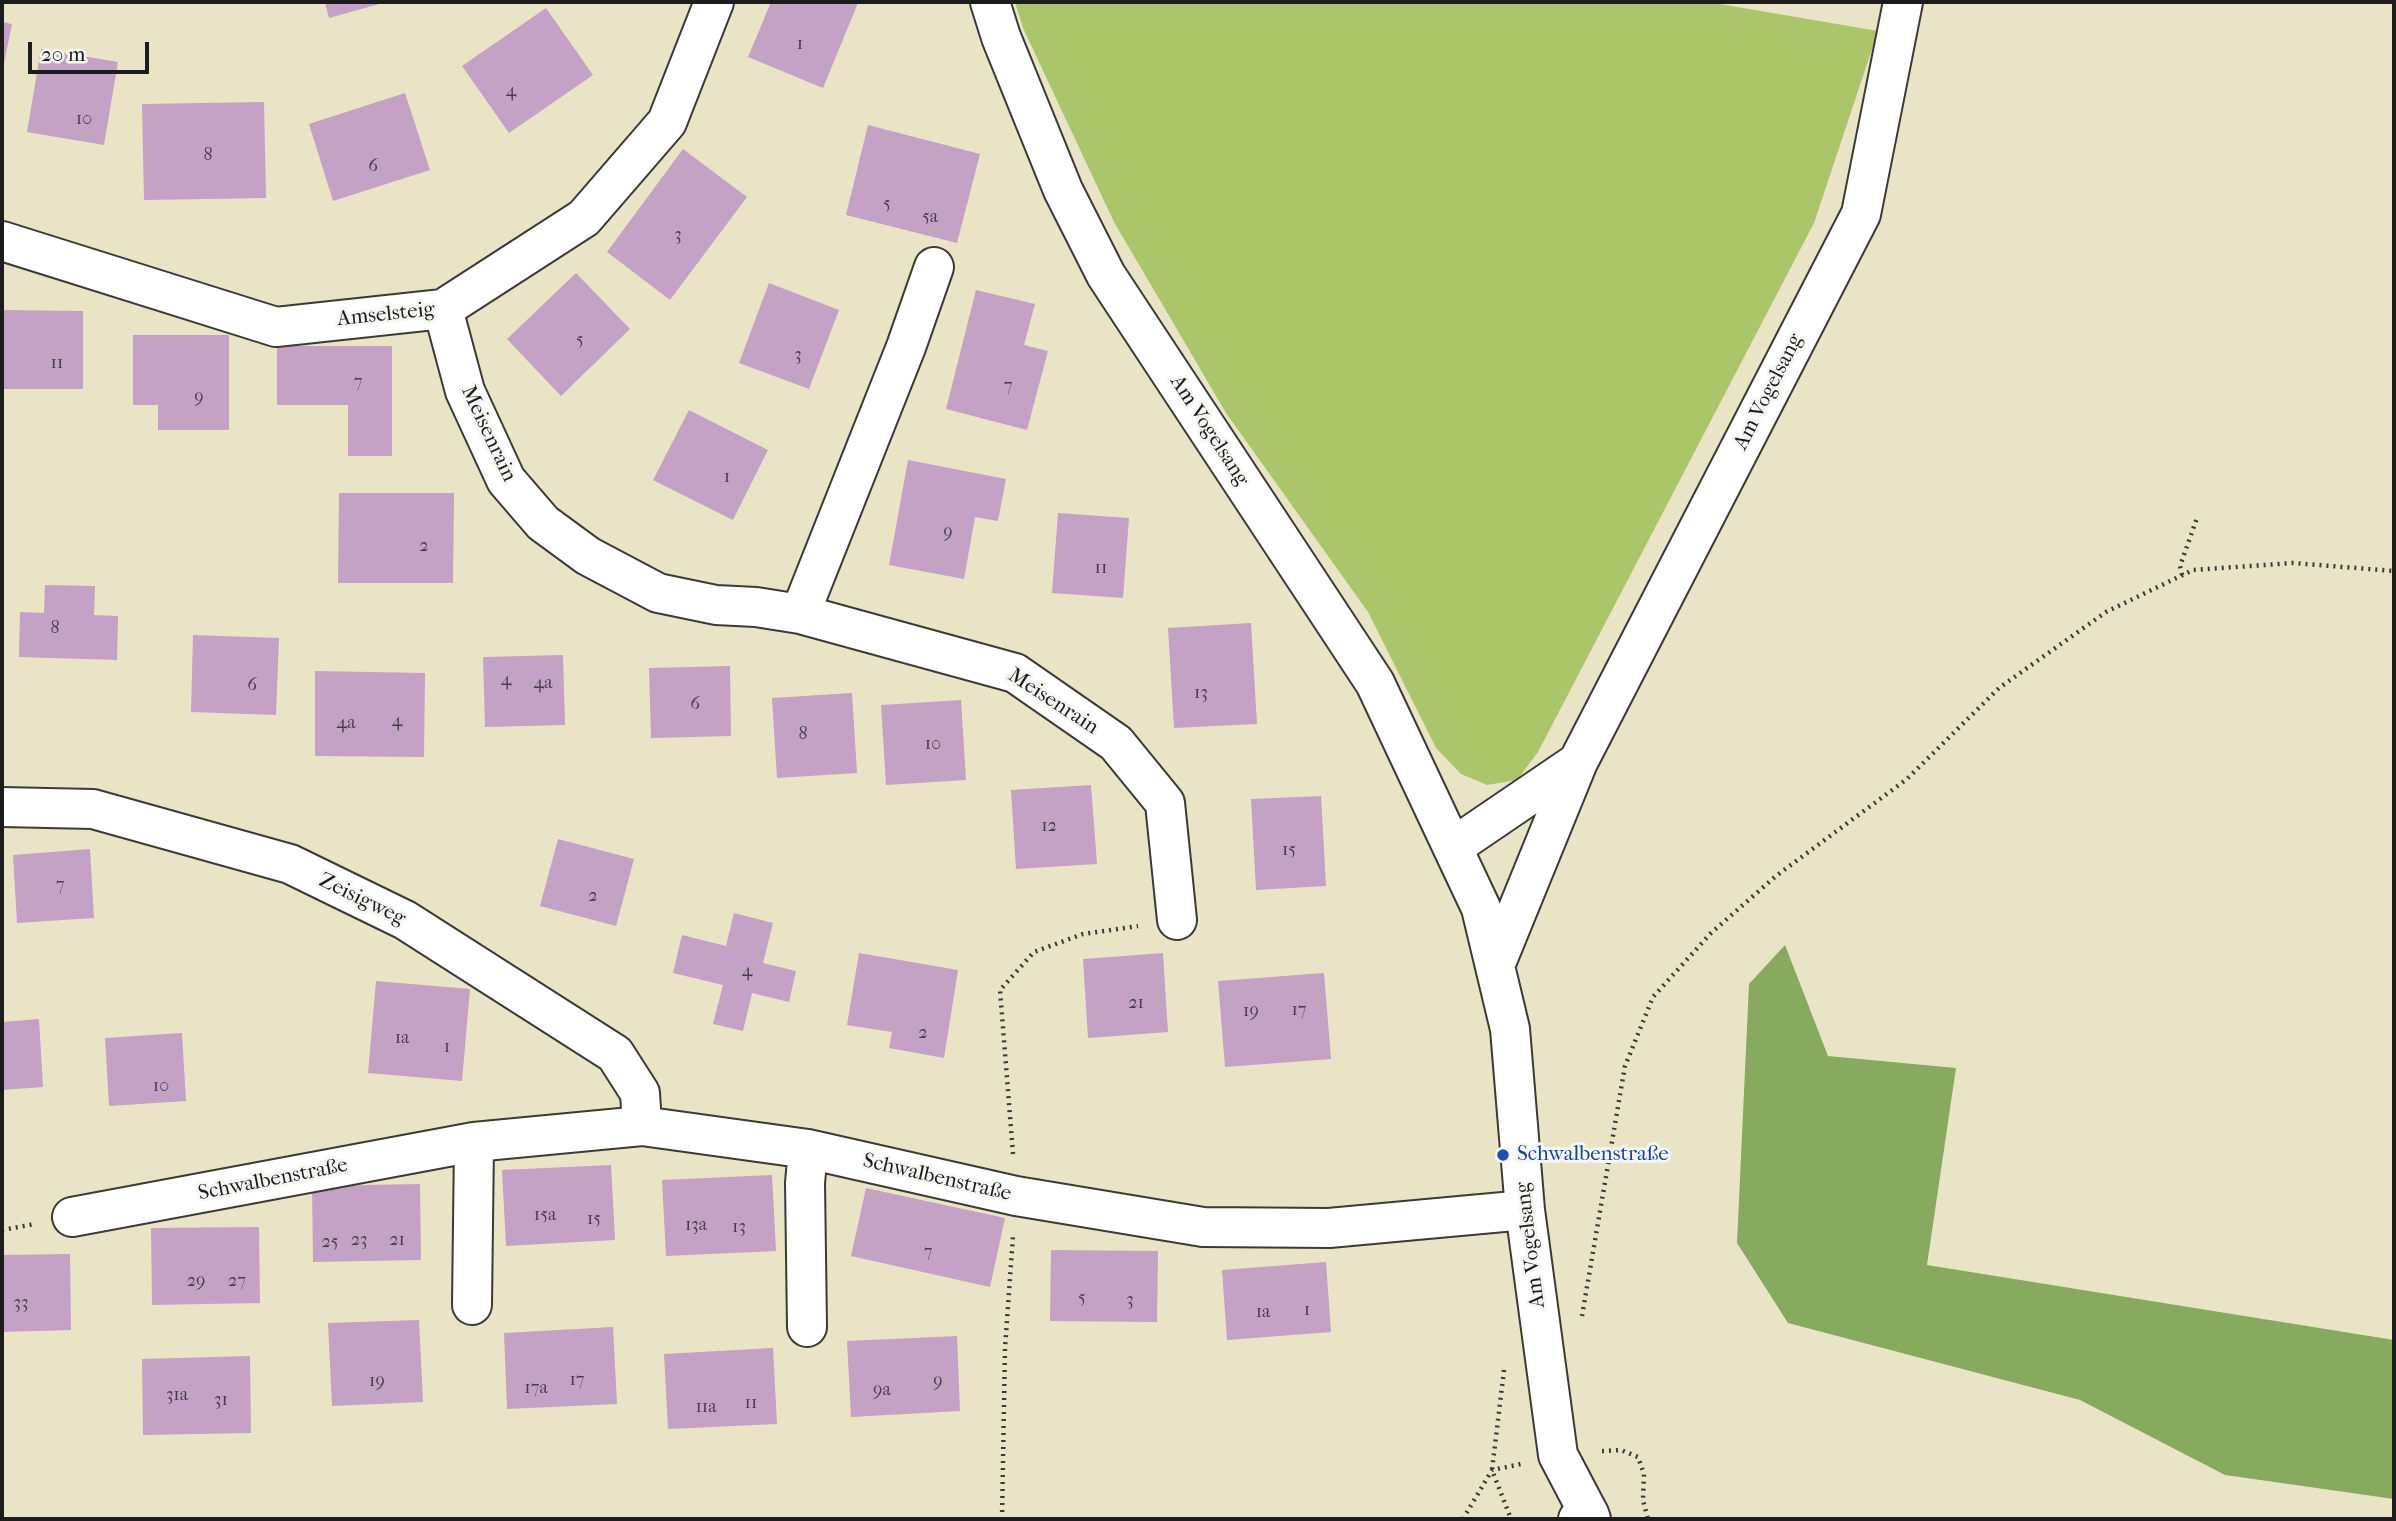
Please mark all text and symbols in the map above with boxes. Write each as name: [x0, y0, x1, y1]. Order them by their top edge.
scale bar: [32, 28, 152, 72]
house number: 1: [797, 34, 803, 56]
text: 20 m: [41, 42, 85, 66]
house number: 4: [506, 81, 516, 103]
house number: 10: [76, 109, 92, 131]
house number: 8: [203, 145, 213, 167]
house number: 6: [368, 156, 378, 178]
house number: 5: [883, 194, 891, 216]
house number: 5a: [922, 207, 938, 229]
house number: 3: [674, 225, 682, 247]
street label: Amselsteig: [336, 297, 436, 333]
house number: 5: [576, 330, 584, 352]
street label: Am Vogelsang: [1729, 330, 1809, 454]
house number: 3: [794, 345, 802, 367]
house number: 11: [51, 353, 63, 375]
street label: Am Vogelsang: [1164, 371, 1254, 491]
house number: 7: [354, 372, 362, 394]
house number: 7: [1004, 376, 1012, 398]
street label: Meisenrain: [455, 382, 521, 486]
house number: 9: [194, 387, 204, 409]
house number: 1: [724, 467, 730, 489]
house number: 9: [943, 522, 953, 544]
house number: 2: [419, 536, 429, 558]
house number: 11: [1095, 558, 1107, 580]
house number: 8: [50, 618, 60, 640]
street label: Meisenrain: [1003, 663, 1103, 741]
house number: 4: [501, 670, 511, 692]
house number: 4a: [534, 673, 552, 695]
house number: 6: [247, 675, 257, 697]
house number: 13: [1194, 683, 1208, 705]
house number: 6: [690, 694, 700, 716]
house number: 4: [392, 711, 402, 733]
house number: 4a: [337, 713, 355, 735]
house number: 8: [798, 724, 808, 746]
house number: 10: [925, 734, 941, 756]
house number: 12: [1041, 816, 1057, 838]
house number: 15: [1282, 840, 1296, 862]
street label: Zeisigweg: [315, 868, 409, 932]
house number: 7: [56, 875, 64, 897]
house number: 2: [588, 886, 598, 908]
house number: 4: [742, 961, 752, 983]
house number: 21: [1128, 993, 1144, 1015]
house number: 17: [1291, 1000, 1307, 1022]
house number: 19: [1243, 1001, 1259, 1023]
house number: 2: [918, 1023, 928, 1045]
house number: 1a: [395, 1028, 409, 1050]
house number: 1: [444, 1037, 450, 1059]
house number: 10: [153, 1076, 169, 1098]
place label: Schwalbenstraße: [1517, 1142, 1669, 1168]
marker: Schwalbenstraße: [1495, 1147, 1511, 1163]
street label: Schwalbenstraße: [860, 1149, 1014, 1207]
street label: Schwalbenstraße: [196, 1153, 350, 1207]
street label: Am Vogelsang: [1511, 1181, 1551, 1309]
house number: 15a: [534, 1205, 556, 1227]
house number: 15: [587, 1209, 601, 1231]
house number: 13a: [685, 1215, 707, 1237]
house number: 13: [732, 1217, 746, 1239]
house number: 23: [351, 1230, 367, 1252]
house number: 21: [389, 1230, 405, 1252]
house number: 25: [321, 1232, 339, 1254]
house number: 7: [924, 1242, 932, 1264]
house number: 29: [187, 1271, 205, 1293]
house number: 27: [228, 1271, 246, 1293]
house number: 5: [1078, 1288, 1086, 1310]
house number: 3: [1126, 1290, 1134, 1312]
house number: 33: [14, 1293, 28, 1315]
house number: 1: [1304, 1300, 1310, 1322]
house number: 1a: [1256, 1302, 1270, 1324]
house number: 17: [569, 1370, 585, 1392]
house number: 19: [369, 1371, 385, 1393]
house number: 9: [933, 1371, 943, 1393]
house number: 17a: [524, 1378, 548, 1400]
house number: 9a: [873, 1380, 891, 1402]
house number: 31a: [166, 1385, 188, 1407]
house number: 31: [214, 1390, 228, 1412]
house number: 11: [745, 1393, 757, 1415]
house number: 11a: [695, 1397, 717, 1419]

